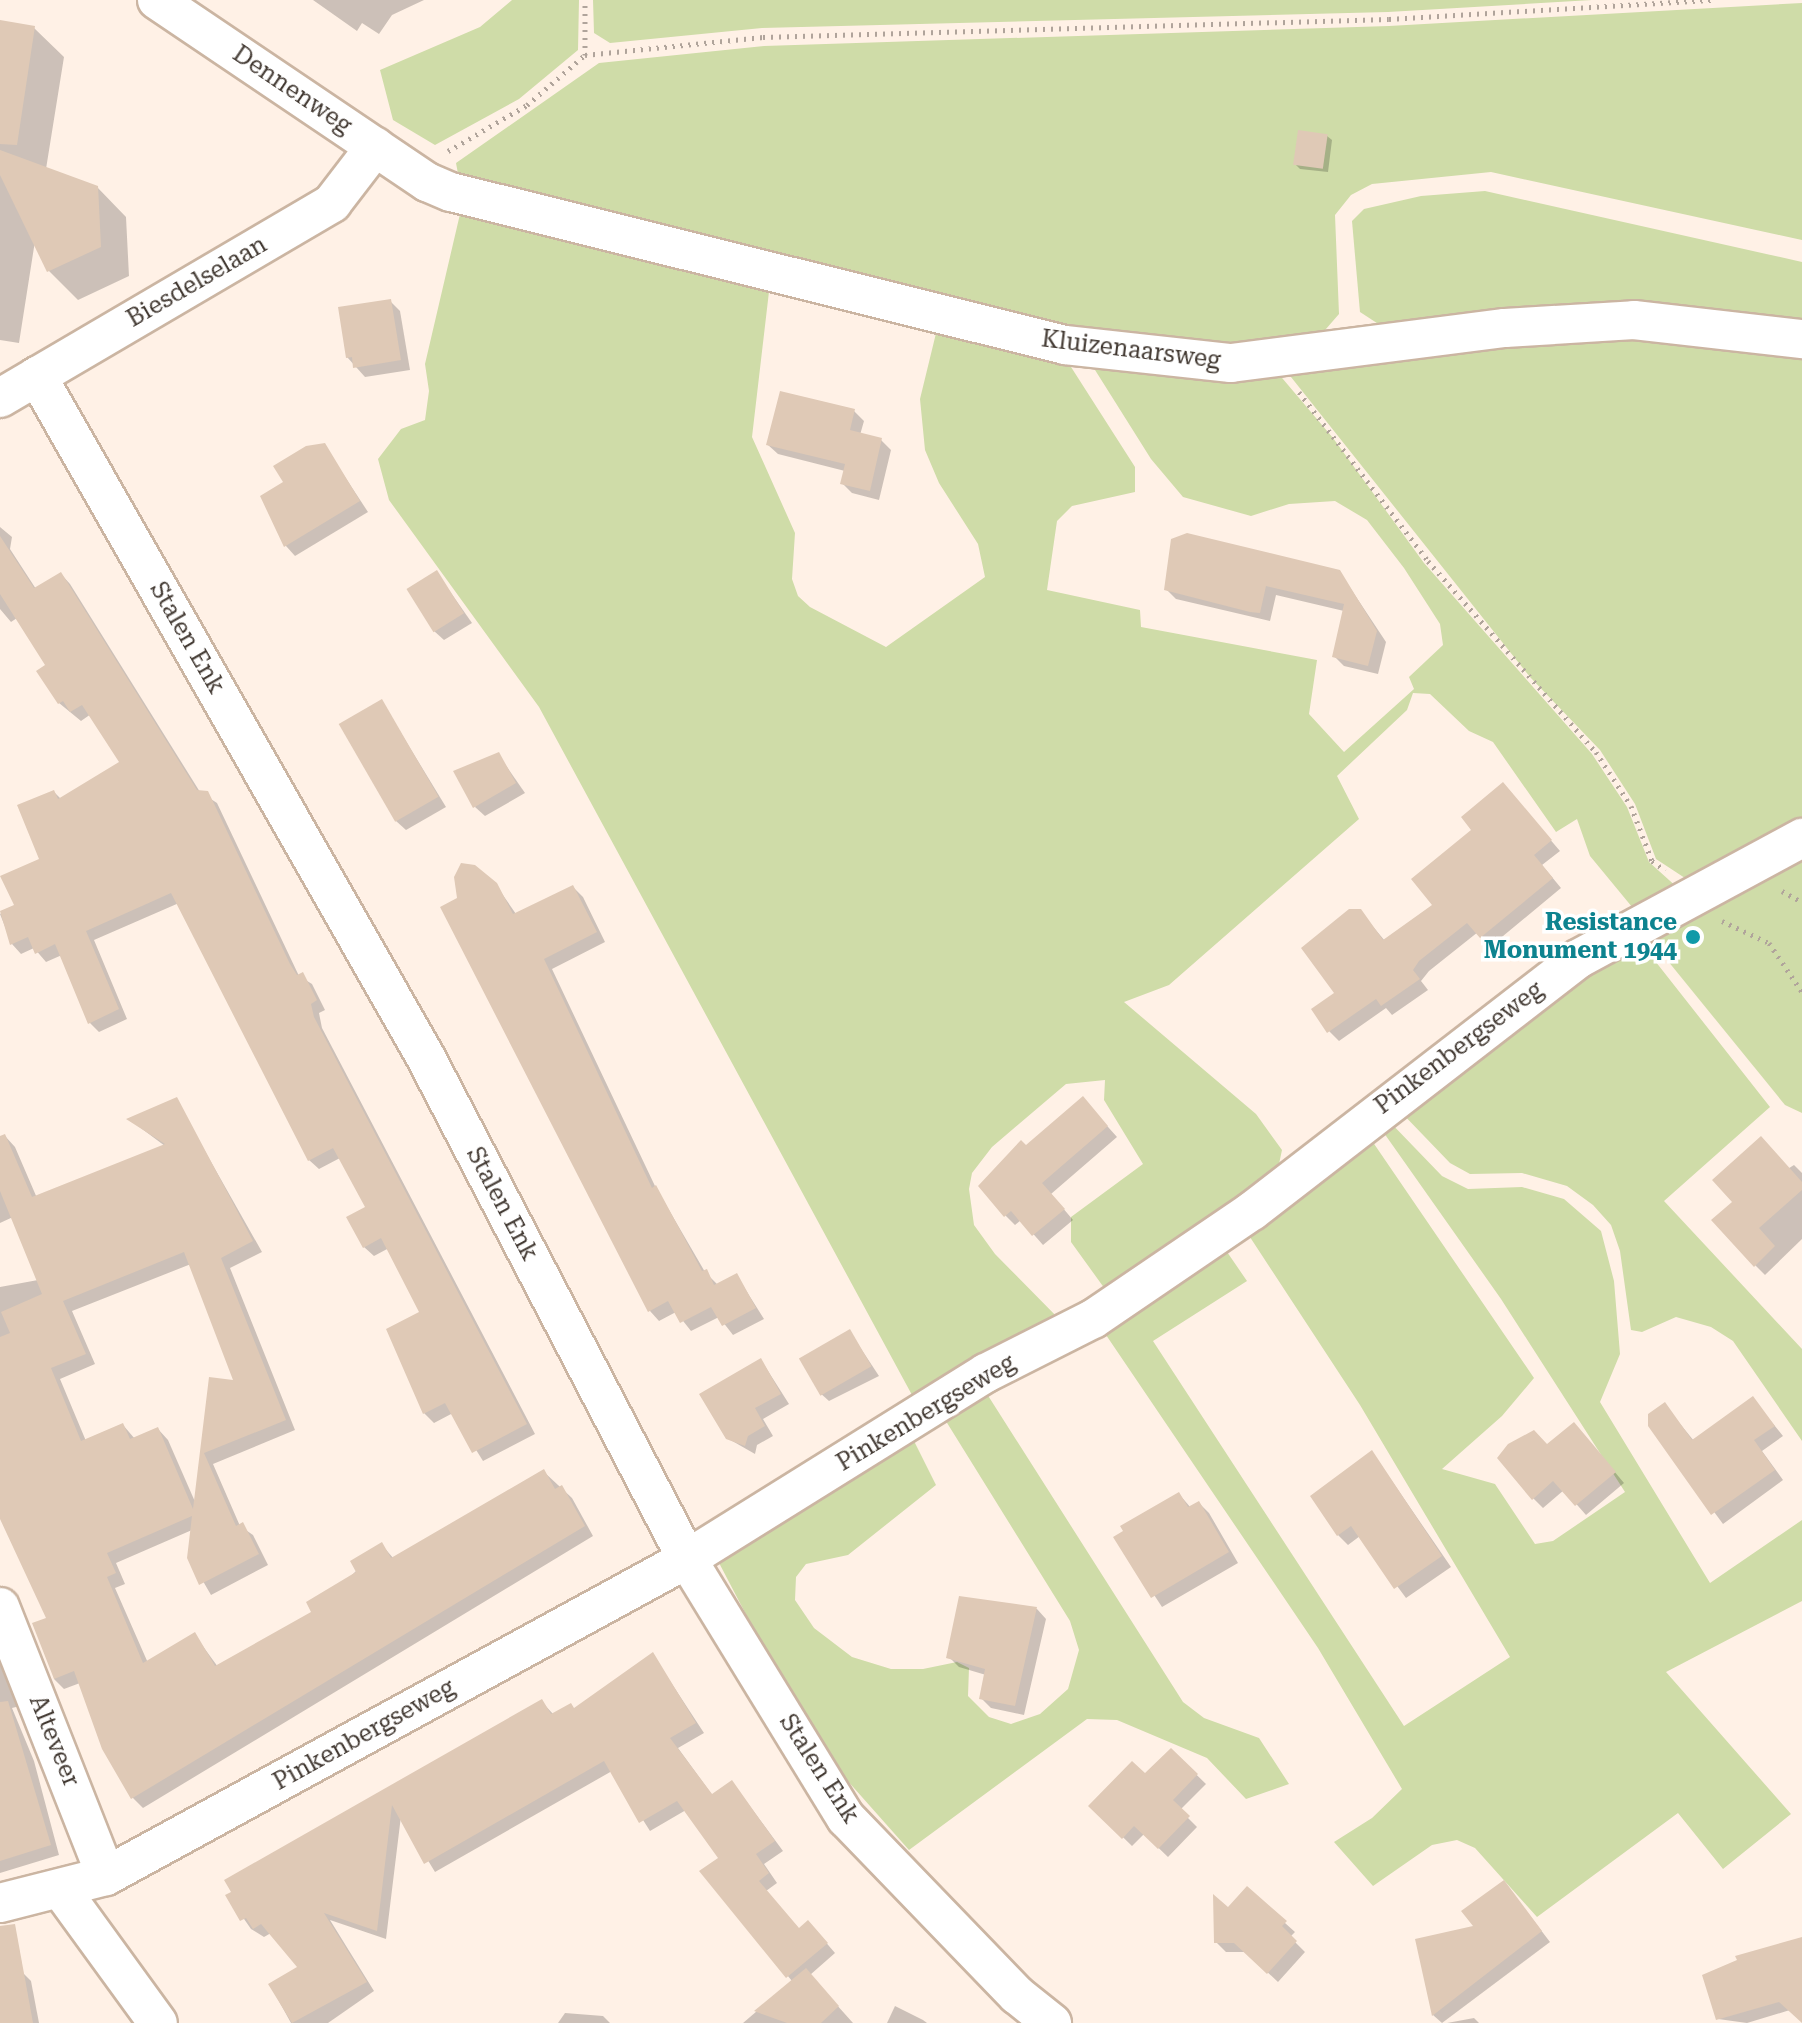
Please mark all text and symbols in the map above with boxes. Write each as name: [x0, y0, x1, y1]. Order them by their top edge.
street label: Dennenweg: [227, 40, 357, 140]
street label: Biesdelselaan: [122, 230, 272, 334]
street label: Kluizenaarsweg: [1040, 325, 1222, 375]
street label: Stalen Enk: [143, 577, 231, 699]
place label: Resistance Monument 1944: [1484, 909, 1677, 965]
marker: Resistance Monument 1944: [1684, 928, 1702, 946]
street label: Pinkenbergseweg: [1369, 975, 1549, 1121]
street label: Stalen Enk: [460, 1142, 544, 1266]
street label: Pinkenbergseweg: [832, 1348, 1020, 1478]
street label: Pinkenbergseweg: [268, 1673, 460, 1797]
street label: Alteveer: [23, 1691, 85, 1791]
street label: Stalen Enk: [773, 1709, 865, 1829]

